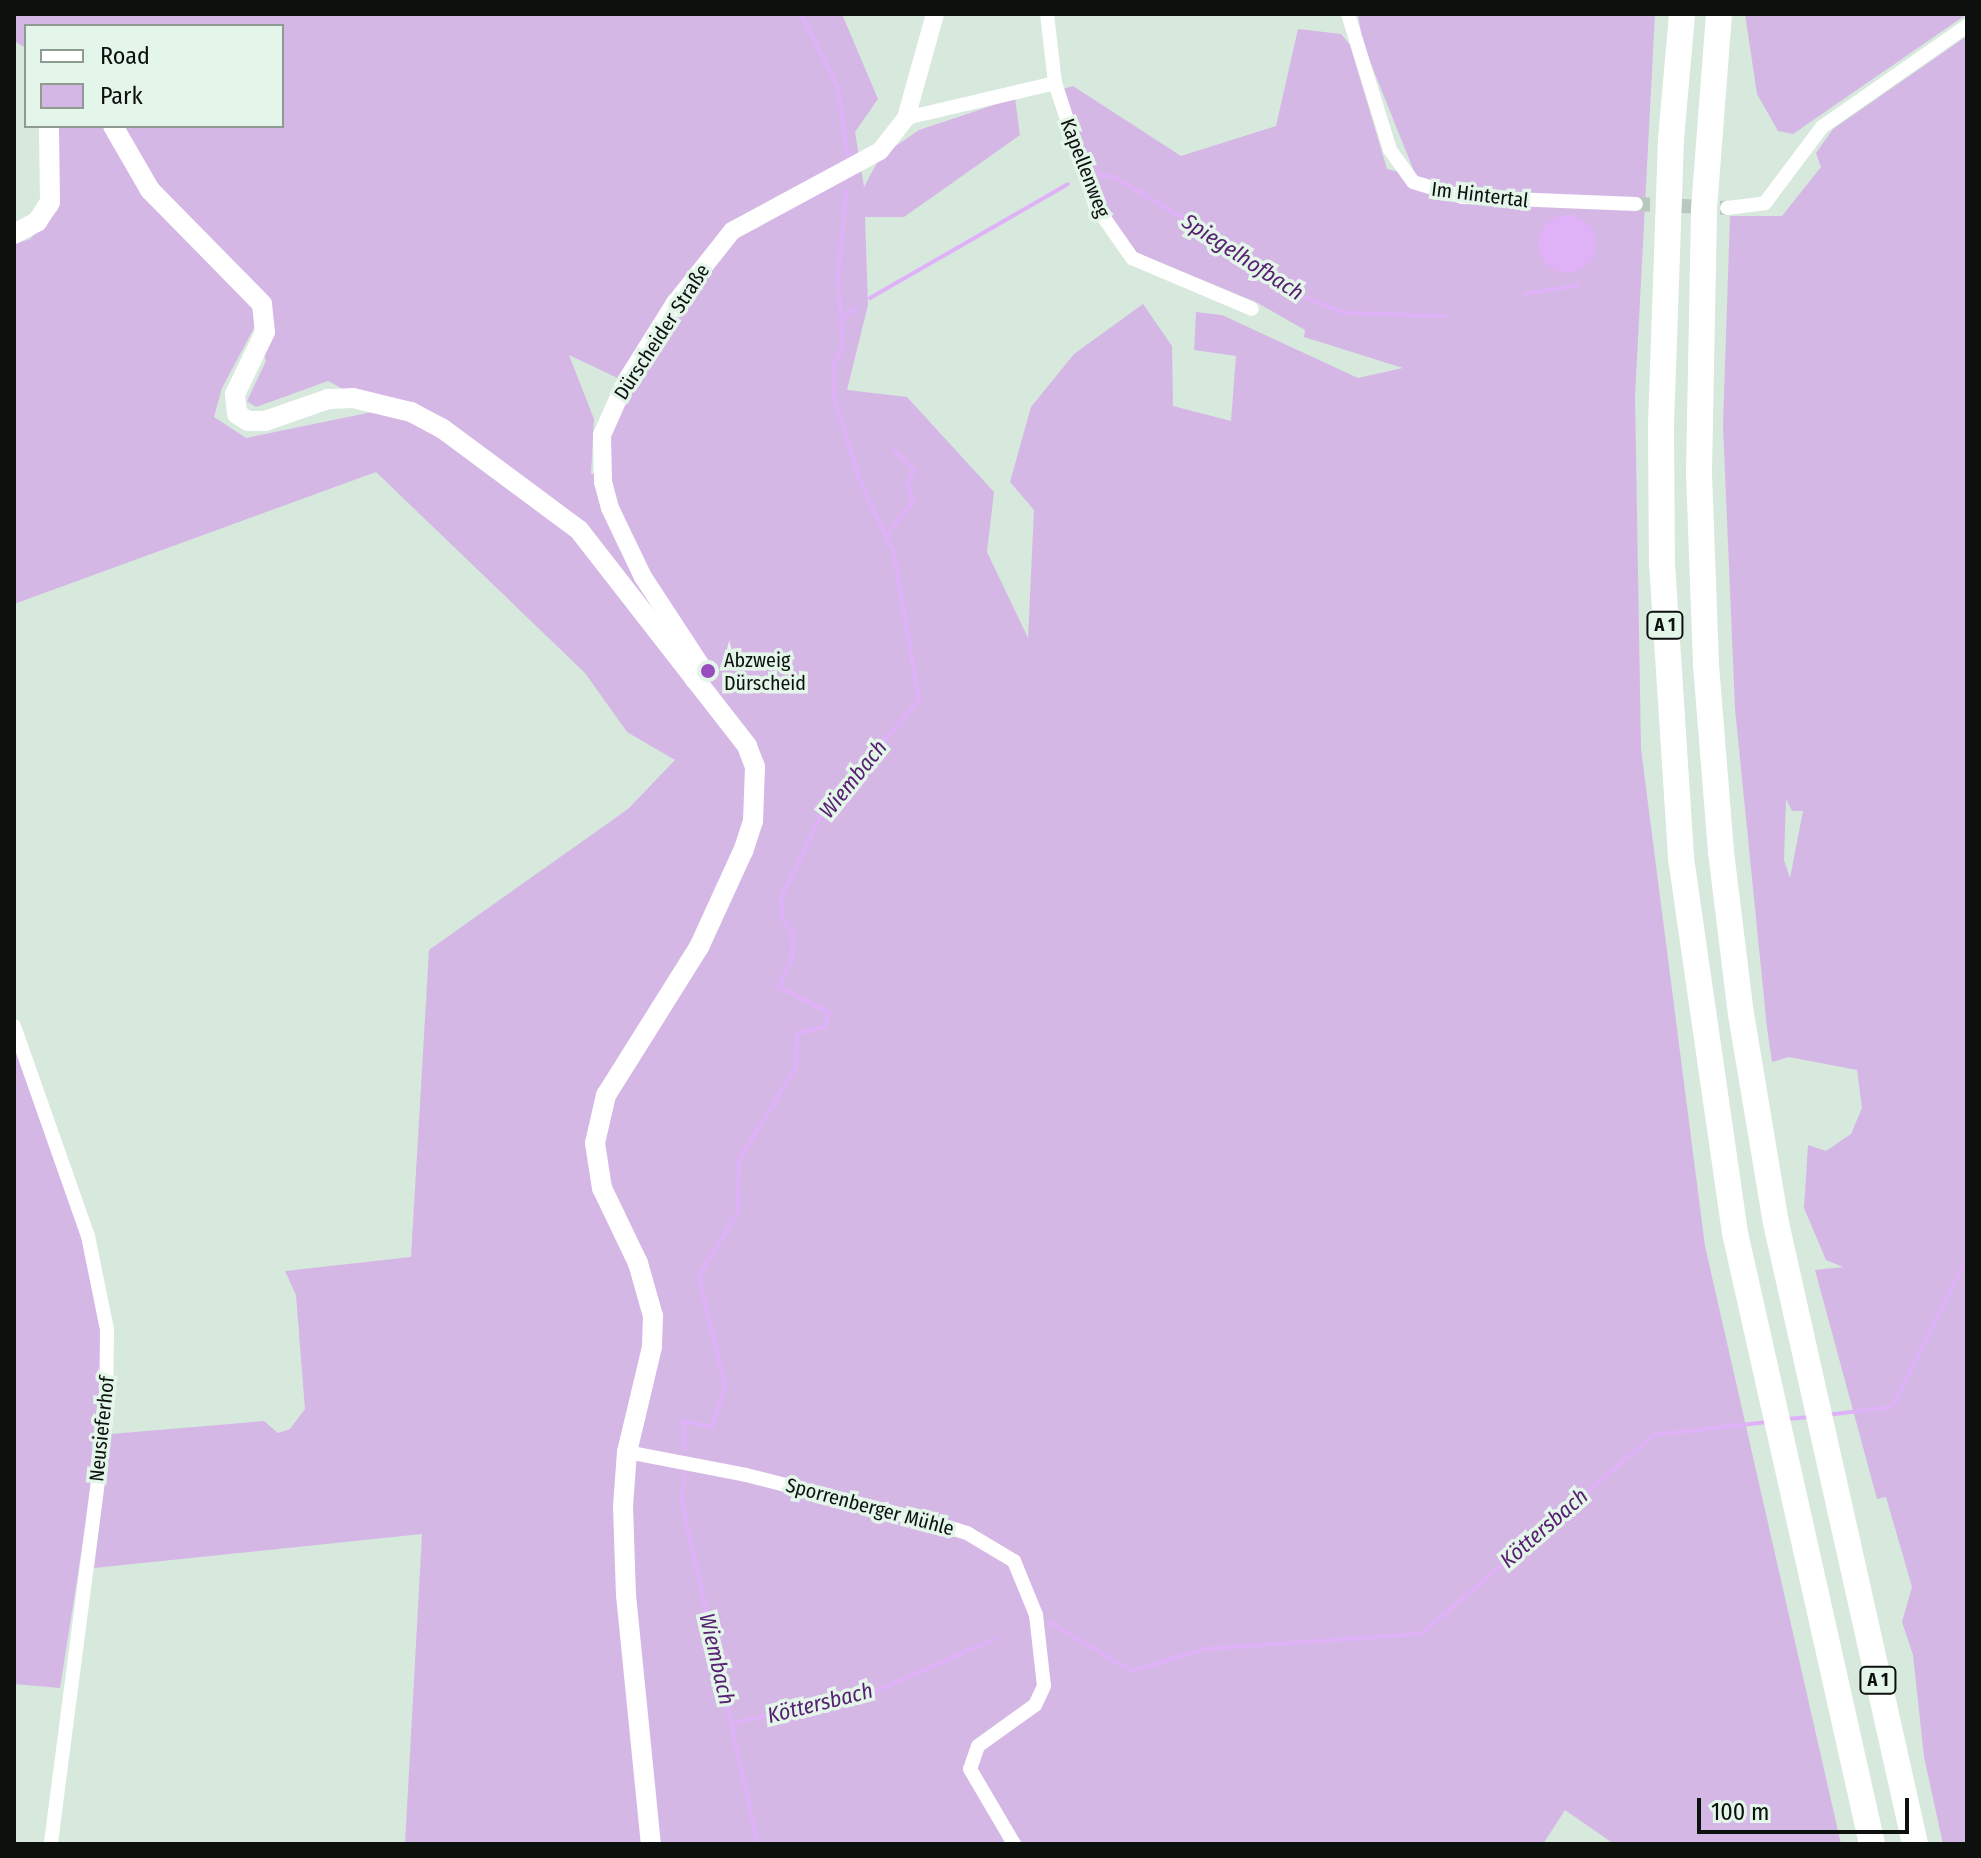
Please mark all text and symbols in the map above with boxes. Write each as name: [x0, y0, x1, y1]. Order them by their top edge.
legend: [24, 24, 284, 128]
text: Road: [100, 42, 150, 70]
text: Park: [100, 82, 143, 110]
street label: Kapellenweg: [1055, 115, 1115, 221]
street label: Im Hintertal: [1430, 177, 1530, 213]
water label: Spiegelhofbach: [1177, 208, 1309, 306]
street label: Dürscheider Straße: [609, 260, 715, 404]
road number: A 1: [1645, 611, 1685, 639]
place label: Abzweig Dürscheid: [724, 648, 806, 695]
marker: Abzweig Dürscheid: [699, 662, 717, 680]
water label: Wiembach: [813, 735, 893, 823]
street label: Neusieferhof: [85, 1375, 119, 1483]
street label: Sporrenberger Mühle: [783, 1473, 957, 1541]
water label: Köttersbach: [1495, 1483, 1593, 1573]
water label: Wiembach: [694, 1611, 740, 1707]
road number: A 1: [1858, 1666, 1898, 1694]
water label: Köttersbach: [765, 1677, 875, 1729]
scale bar: [1701, 1782, 1913, 1832]
text: 100 m: [1711, 1798, 1769, 1826]

